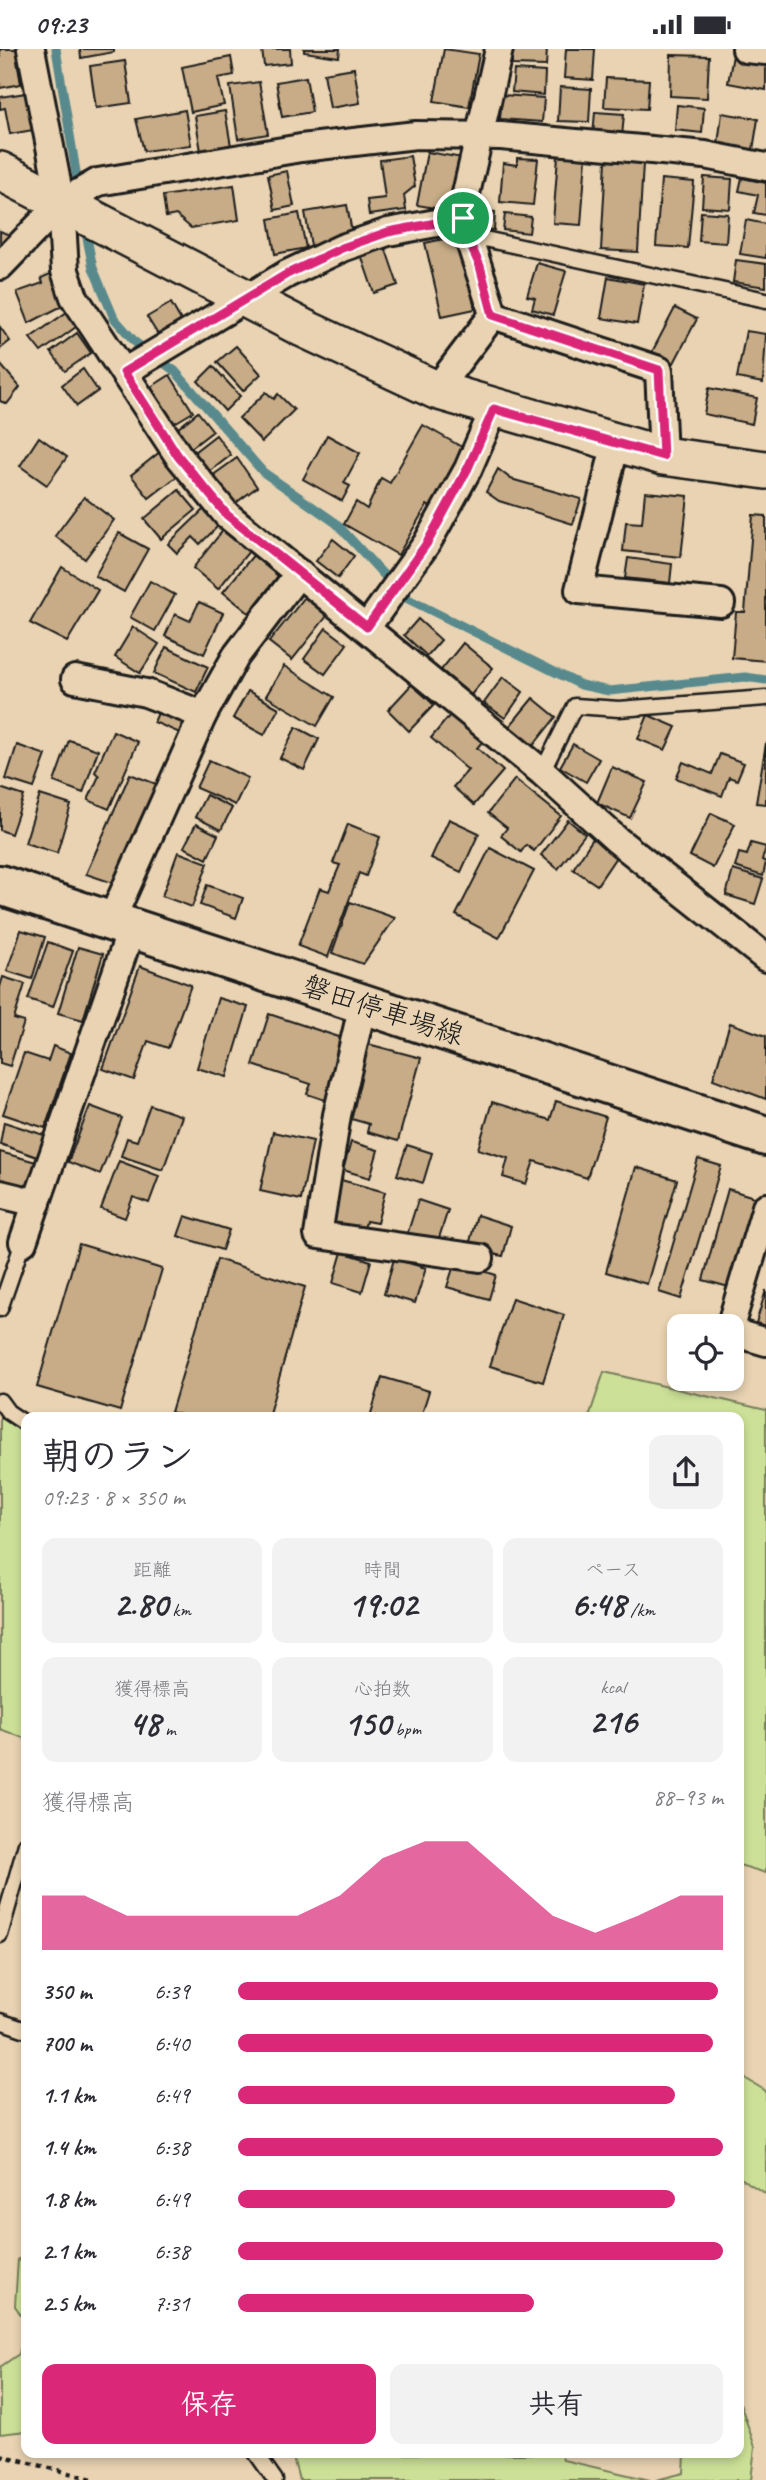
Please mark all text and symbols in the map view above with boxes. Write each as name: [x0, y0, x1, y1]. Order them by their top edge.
text: 09:23: [35, 8, 87, 41]
pin: [433, 188, 493, 248]
icon: arrive: [444, 199, 482, 237]
street label: 磐田停車場線: [298, 967, 468, 1053]
map controls: [667, 1314, 744, 1391]
button: locate: [667, 1314, 744, 1391]
text: 朝のラン: [42, 1433, 194, 1480]
button: share: [649, 1435, 723, 1509]
text: 09:23 · 8 × 350 m: [42, 1483, 185, 1512]
text: 距離: [133, 1558, 171, 1582]
text: 時間: [363, 1558, 402, 1582]
text: ペース: [585, 1558, 641, 1582]
text: 2.80: [113, 1582, 168, 1627]
text: 19:02: [348, 1582, 417, 1627]
text: 6:48: [571, 1582, 626, 1627]
text: km: [168, 1598, 191, 1622]
text: /km: [626, 1598, 655, 1622]
text: kcal: [600, 1675, 625, 1699]
text: 獲得標高: [114, 1677, 190, 1701]
text: 心拍数: [354, 1677, 411, 1701]
text: 216: [589, 1699, 637, 1744]
text: 48: [129, 1701, 160, 1746]
text: 150: [344, 1701, 391, 1746]
text: m: [160, 1717, 176, 1741]
text: bpm: [391, 1717, 421, 1741]
text: 88–93 m: [653, 1783, 723, 1812]
text: 獲得標高: [42, 1788, 134, 1817]
text: 350 m: [42, 1977, 91, 2006]
text: 6:39: [154, 1977, 190, 2006]
text: 700 m: [42, 2029, 92, 2058]
text: 6:40: [154, 2029, 190, 2058]
text: 1.1 km: [42, 2081, 96, 2110]
text: 6:49: [154, 2081, 190, 2110]
text: 1.4 km: [42, 2133, 96, 2162]
text: 6:38: [154, 2133, 190, 2162]
text: 1.8 km: [42, 2185, 96, 2214]
text: 6:49: [154, 2185, 190, 2214]
text: 2.1 km: [42, 2237, 96, 2266]
text: 6:38: [154, 2237, 190, 2266]
text: 2.5 km: [42, 2289, 95, 2318]
text: 7:31: [154, 2289, 190, 2318]
button: 保存: [42, 2364, 376, 2444]
button: 共有: [390, 2364, 723, 2444]

